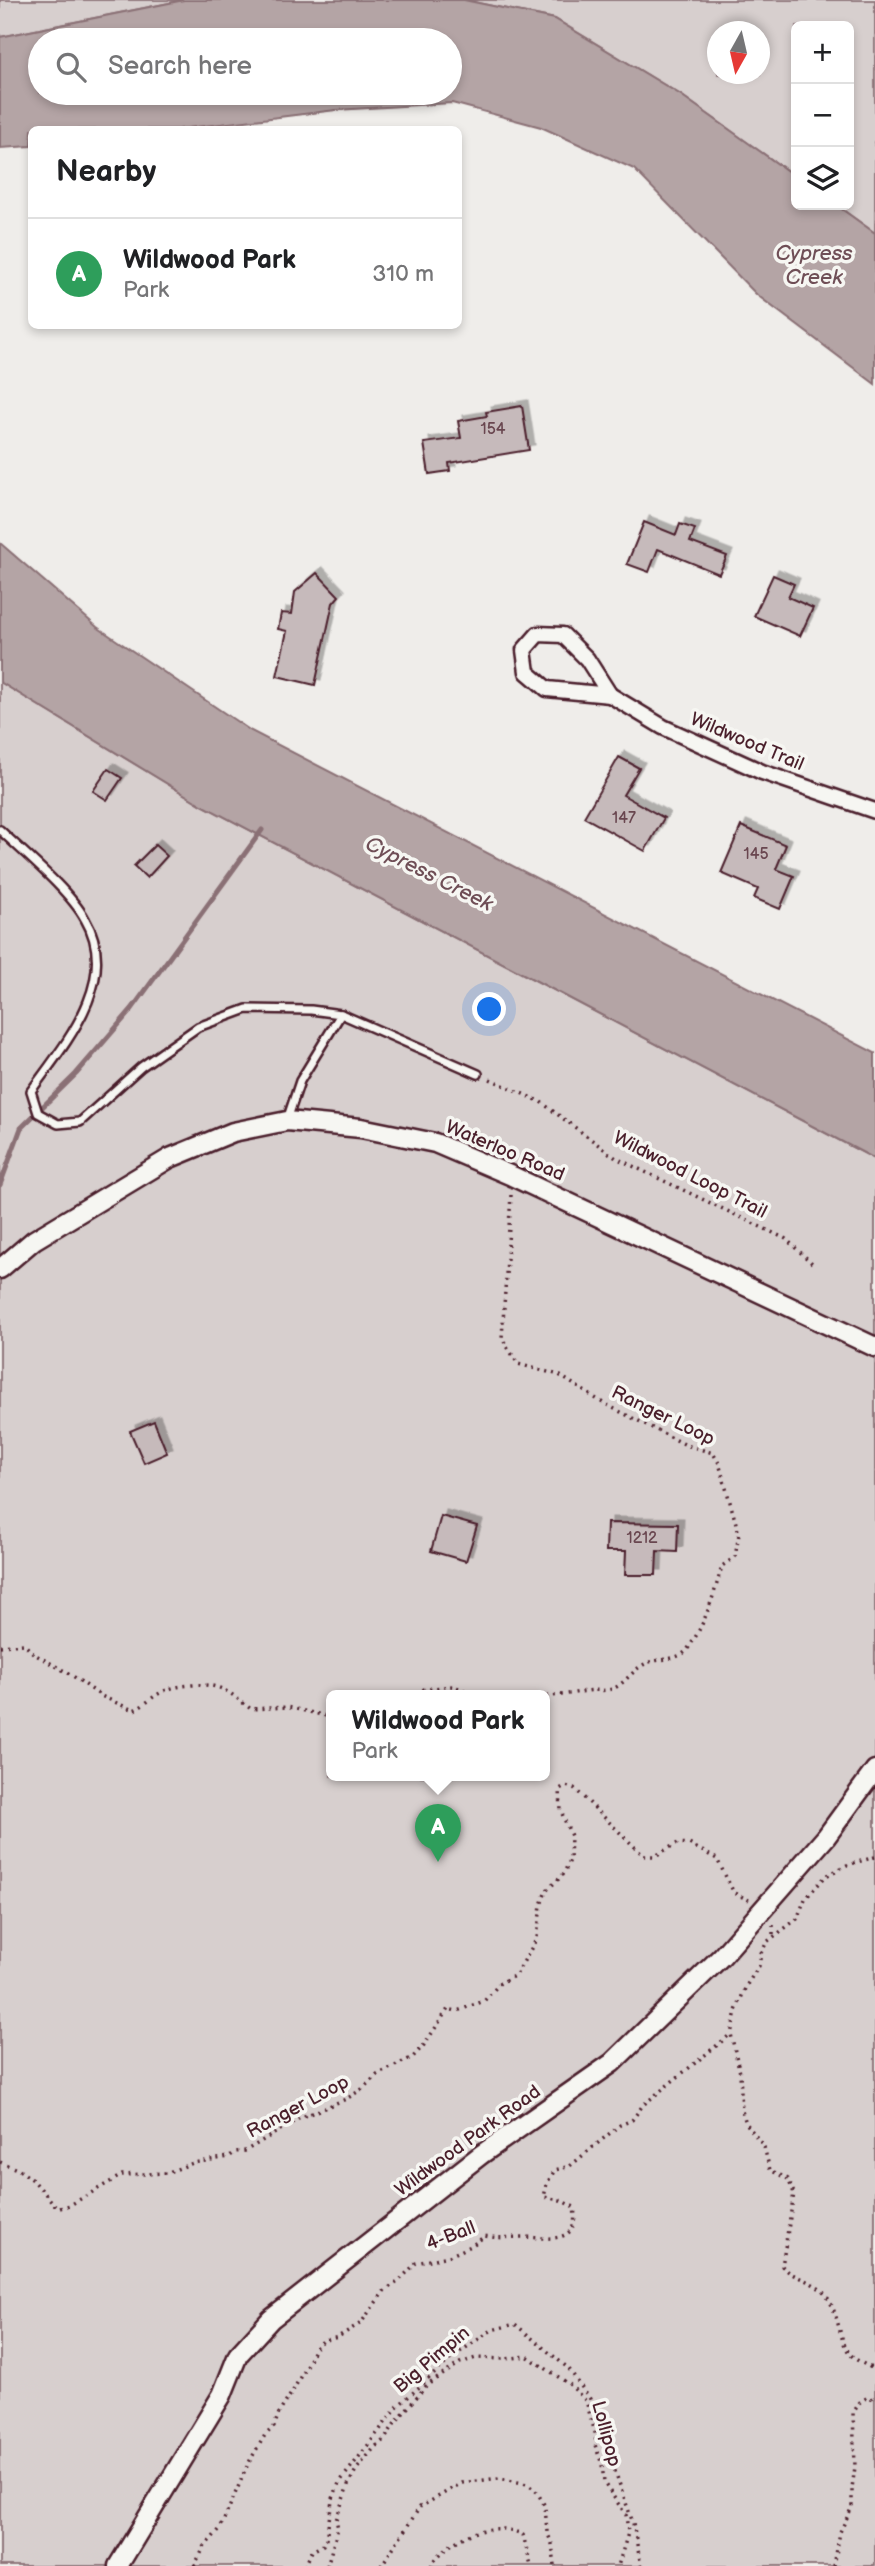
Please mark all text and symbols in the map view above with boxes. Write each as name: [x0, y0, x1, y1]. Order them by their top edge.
north arrow: [707, 21, 770, 84]
map controls: [791, 21, 854, 210]
button: +: [791, 21, 854, 84]
search box: [28, 28, 462, 105]
icon: search: [52, 48, 90, 86]
text: Search here: [108, 51, 252, 82]
button: −: [791, 84, 854, 147]
button: layers: [791, 147, 854, 210]
text: Nearby: [56, 154, 156, 190]
water label: Cypress Creek: [775, 241, 853, 290]
text: Wildwood Park: [123, 245, 296, 276]
text: A: [72, 260, 86, 288]
text: 310 m: [372, 260, 434, 288]
text: Park: [123, 276, 169, 304]
house number: 154: [480, 420, 506, 439]
street label: Wildwood Trail: [687, 708, 807, 776]
house number: 147: [612, 809, 636, 828]
water label: Cypress Creek: [361, 831, 498, 917]
house number: 145: [743, 845, 769, 864]
your location: [472, 992, 506, 1026]
street label: Waterloo Road: [442, 1116, 568, 1186]
street label: Wildwood Loop Trail: [609, 1126, 771, 1224]
street label: Ranger Loop: [608, 1381, 718, 1451]
house number: 1212: [626, 1529, 658, 1548]
popup: [326, 1690, 550, 1781]
text: Wildwood Park: [352, 1706, 524, 1737]
text: Park: [352, 1737, 398, 1765]
pin: A: [415, 1804, 461, 1862]
street label: Ranger Loop: [243, 2071, 353, 2143]
street label: Wildwood Park Road: [391, 2080, 545, 2202]
street label: 4-Ball: [423, 2216, 479, 2256]
street label: Big Pimpin: [389, 2322, 475, 2398]
street label: Lollipop: [586, 2399, 626, 2469]

